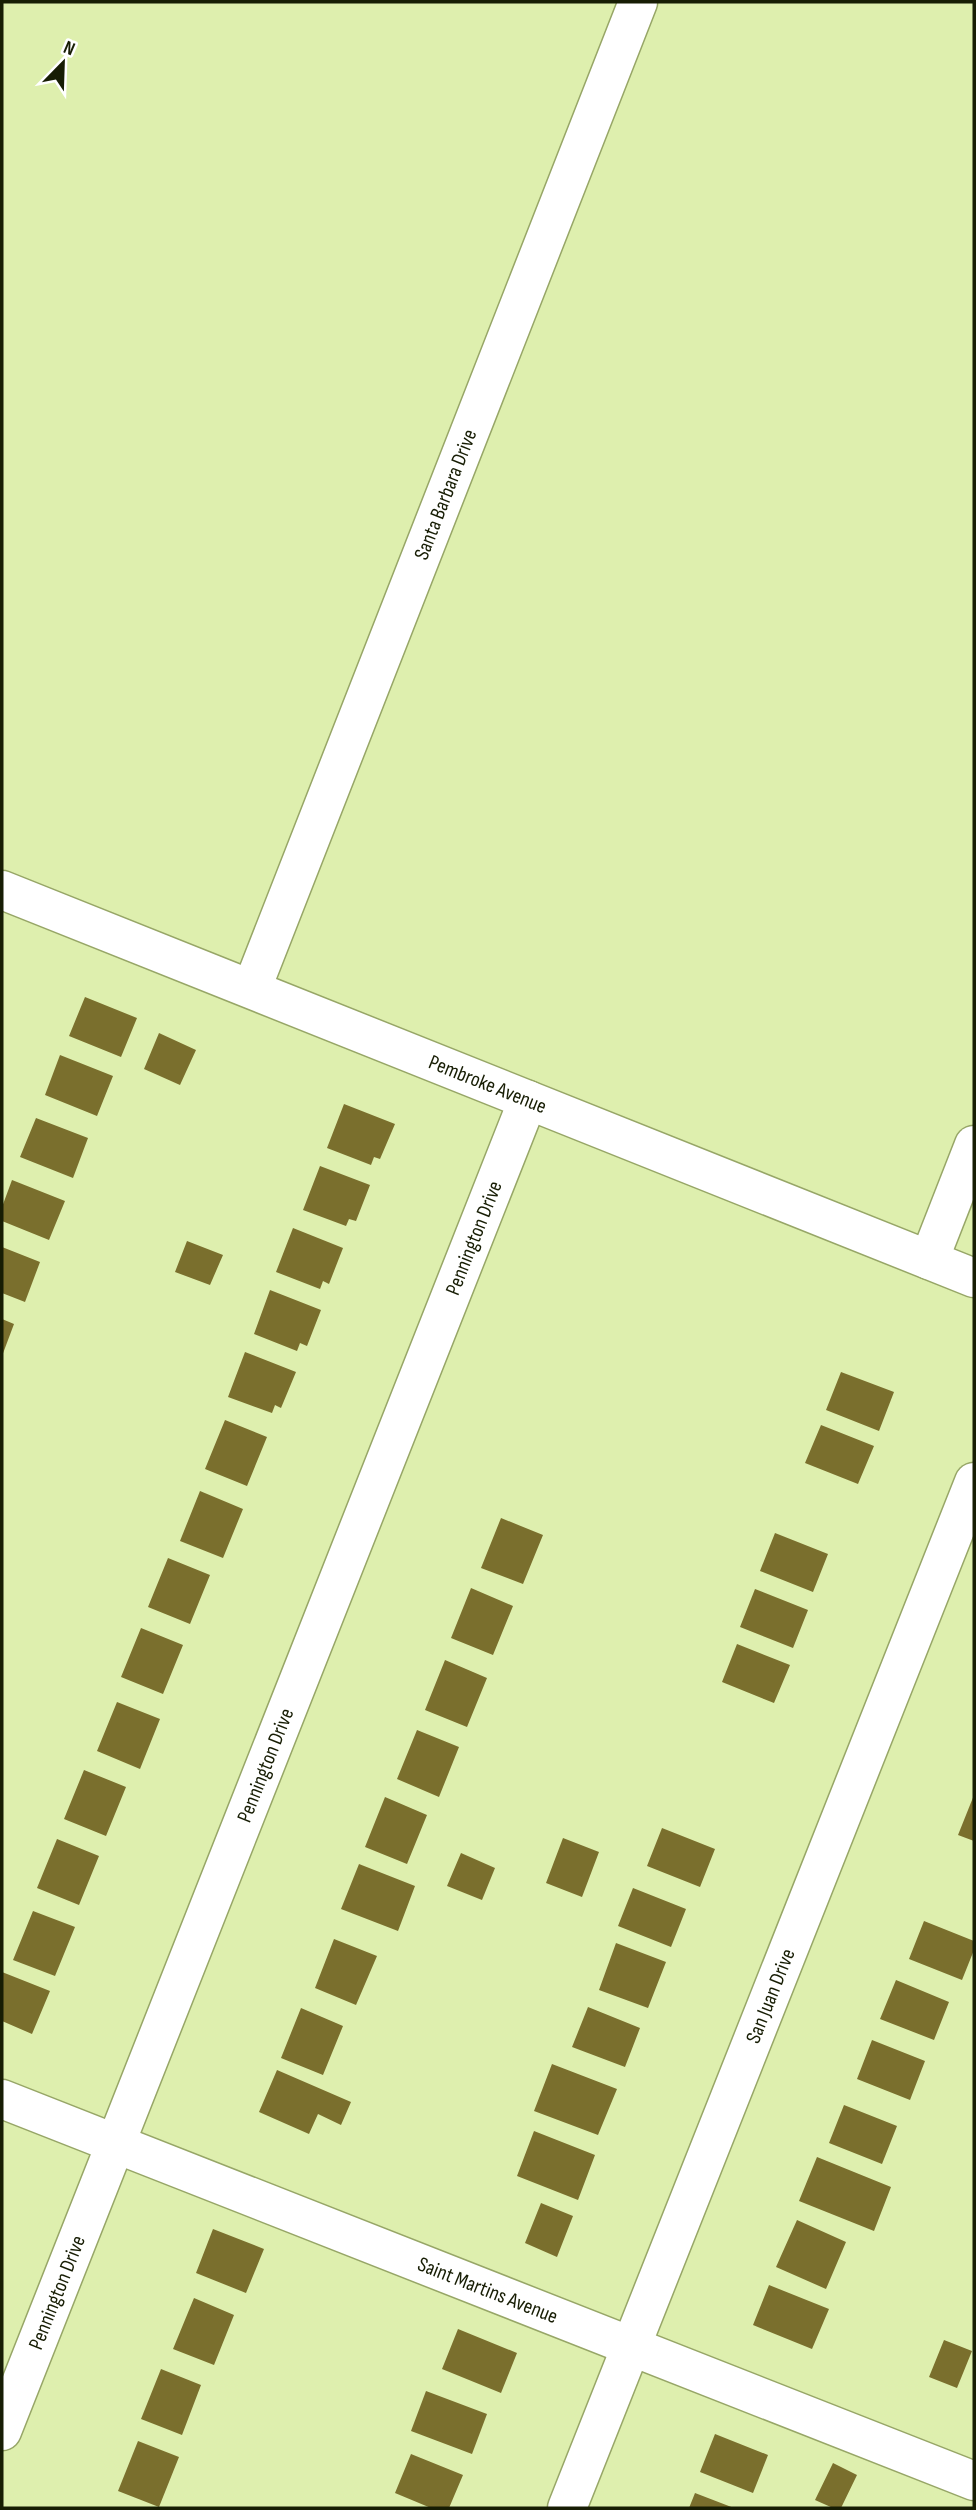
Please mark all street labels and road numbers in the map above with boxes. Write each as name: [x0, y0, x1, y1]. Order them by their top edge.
street label: Santa Barbara Drive: [409, 426, 482, 564]
street label: Pembroke Avenue: [425, 1050, 550, 1119]
street label: Pennington Drive: [440, 1177, 508, 1299]
street label: Pennington Drive: [232, 1705, 299, 1826]
street label: San Juan Drive: [741, 1945, 801, 2047]
street label: Pennington Drive: [23, 2232, 91, 2353]
street label: Saint Martins Avenue: [414, 2252, 561, 2329]

